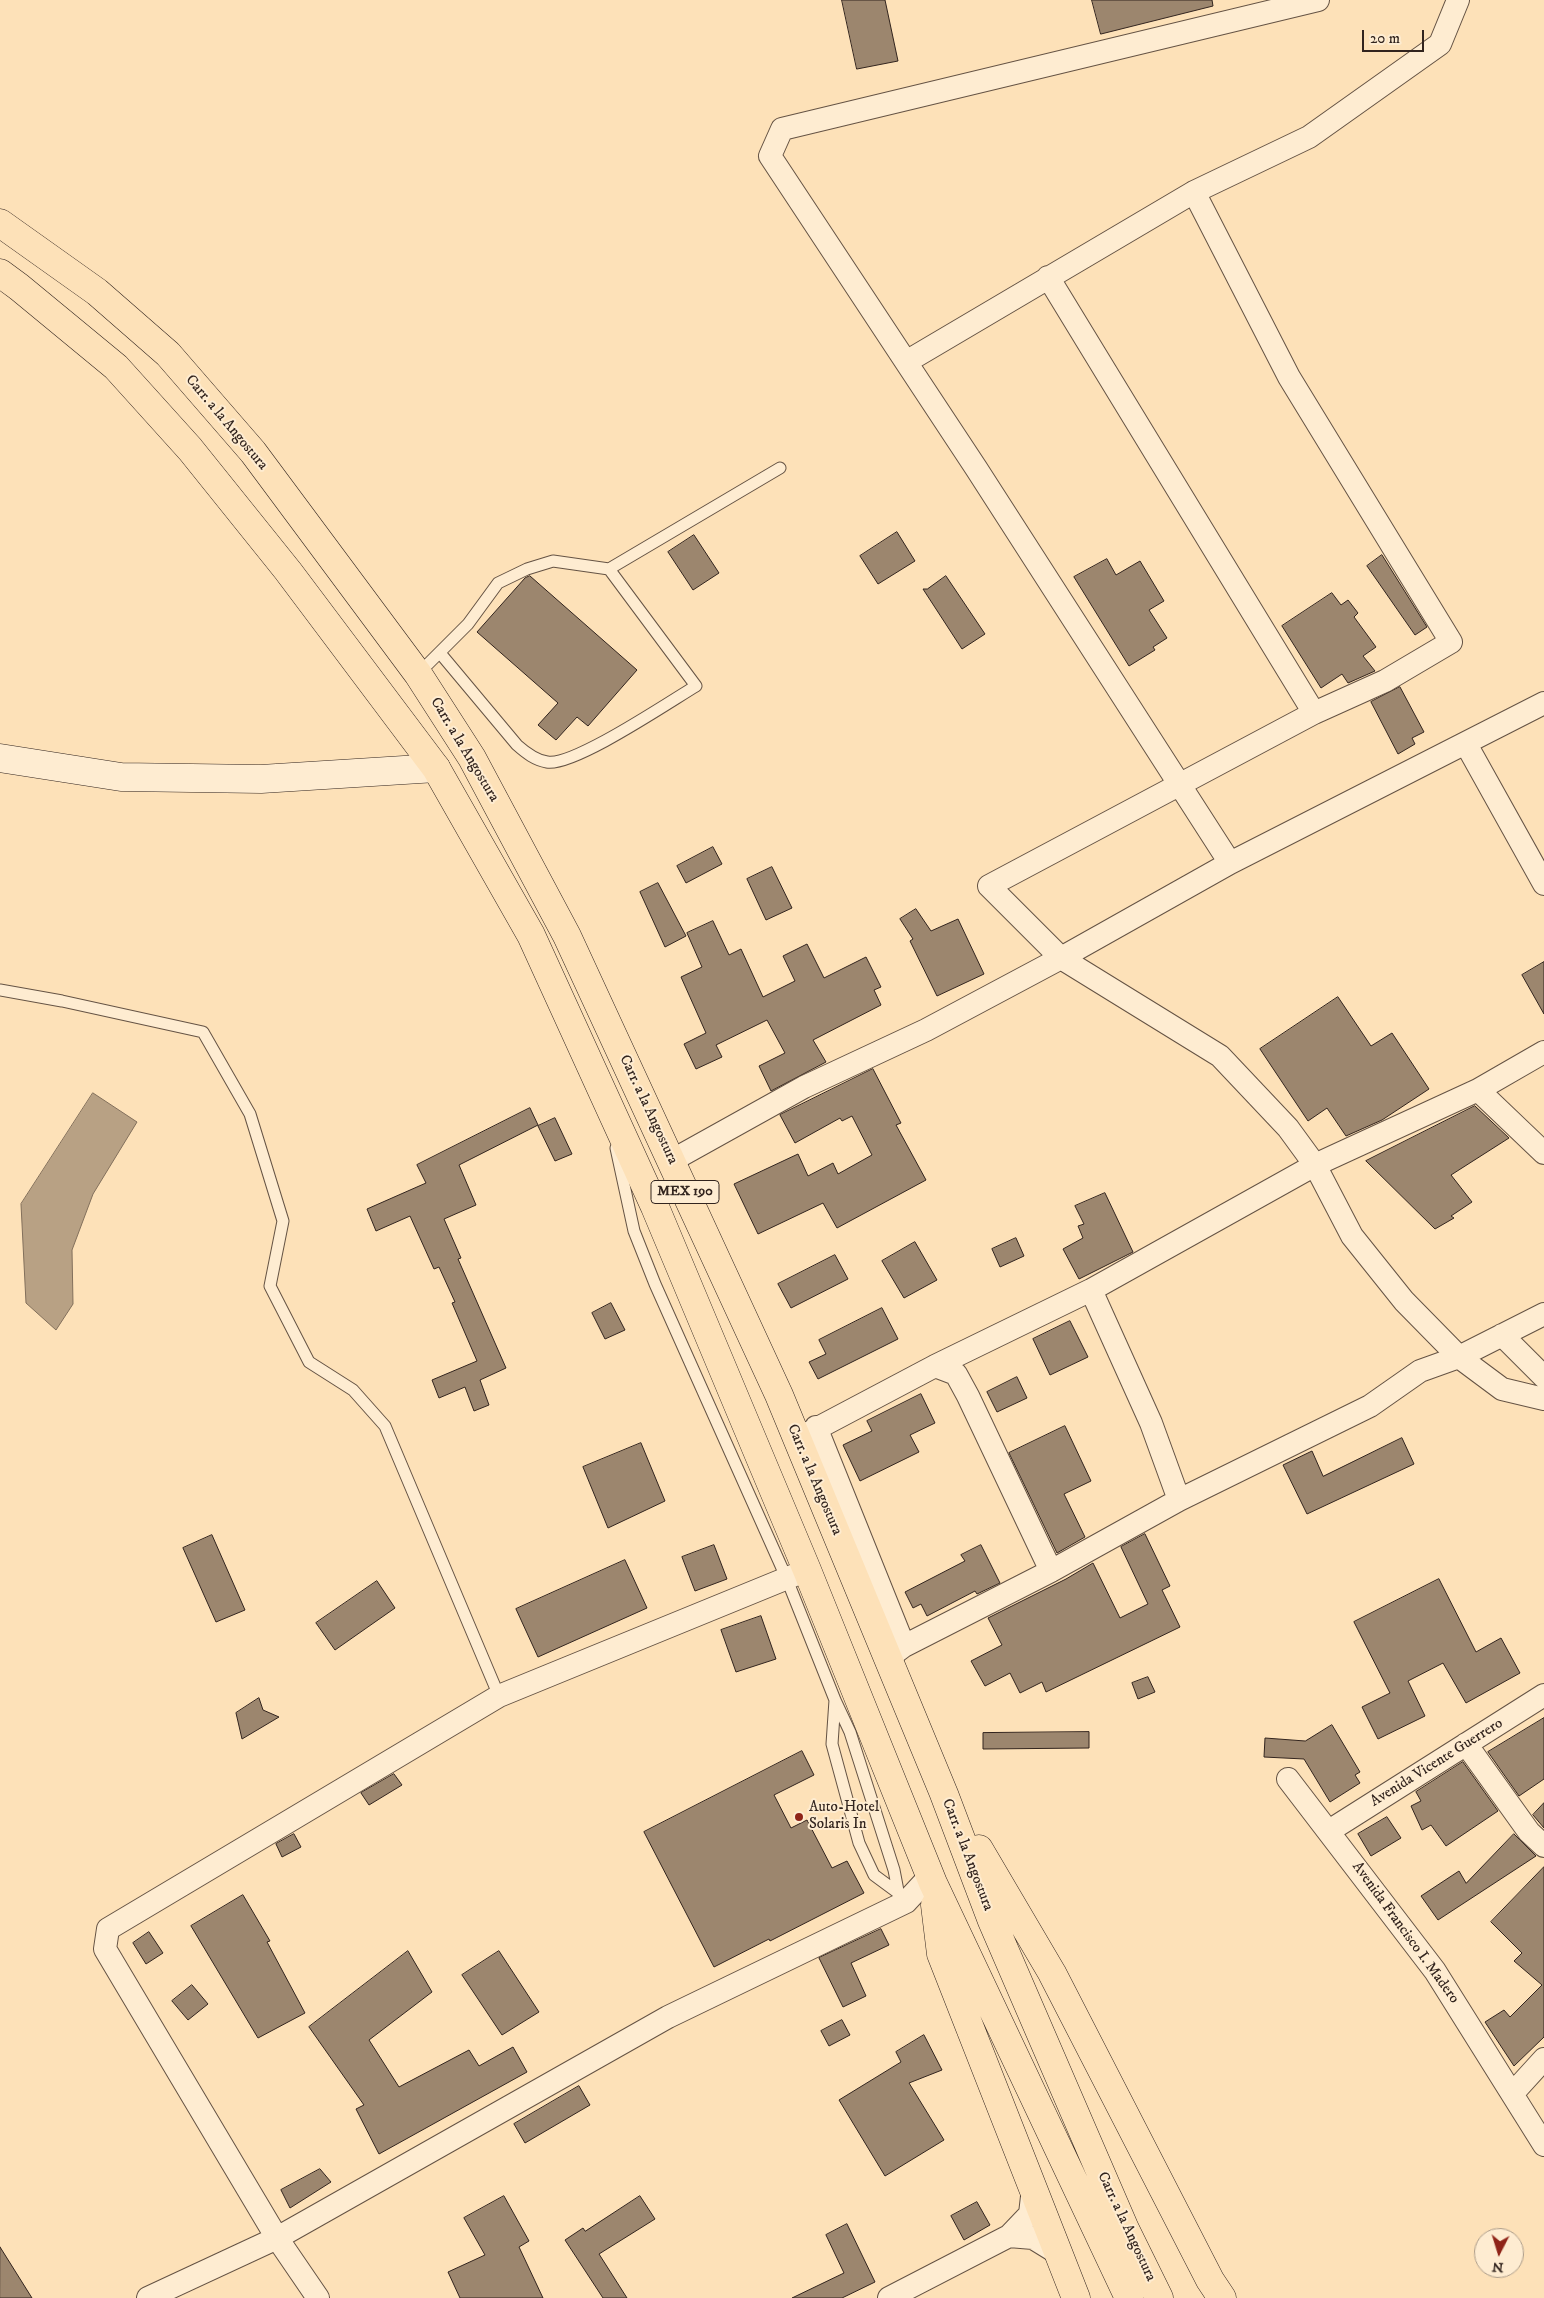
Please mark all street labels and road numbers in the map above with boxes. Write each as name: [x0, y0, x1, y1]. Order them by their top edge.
street label: Carr. a la Angostura: [181, 372, 271, 474]
street label: Carr. a la Angostura: [426, 694, 502, 806]
street label: Carr. a la Angostura: [615, 1052, 681, 1168]
road number: MEX 190: [651, 1180, 719, 1204]
street label: Carr. a la Angostura: [783, 1422, 845, 1538]
street label: Avenida Vicente Guerrero: [1367, 1715, 1507, 1811]
street label: Carr. a la Angostura: [937, 1796, 997, 1914]
street label: Avenida Francisco I. Madero: [1347, 1859, 1463, 2007]
street label: Carr. a la Angostura: [1093, 2169, 1159, 2285]

